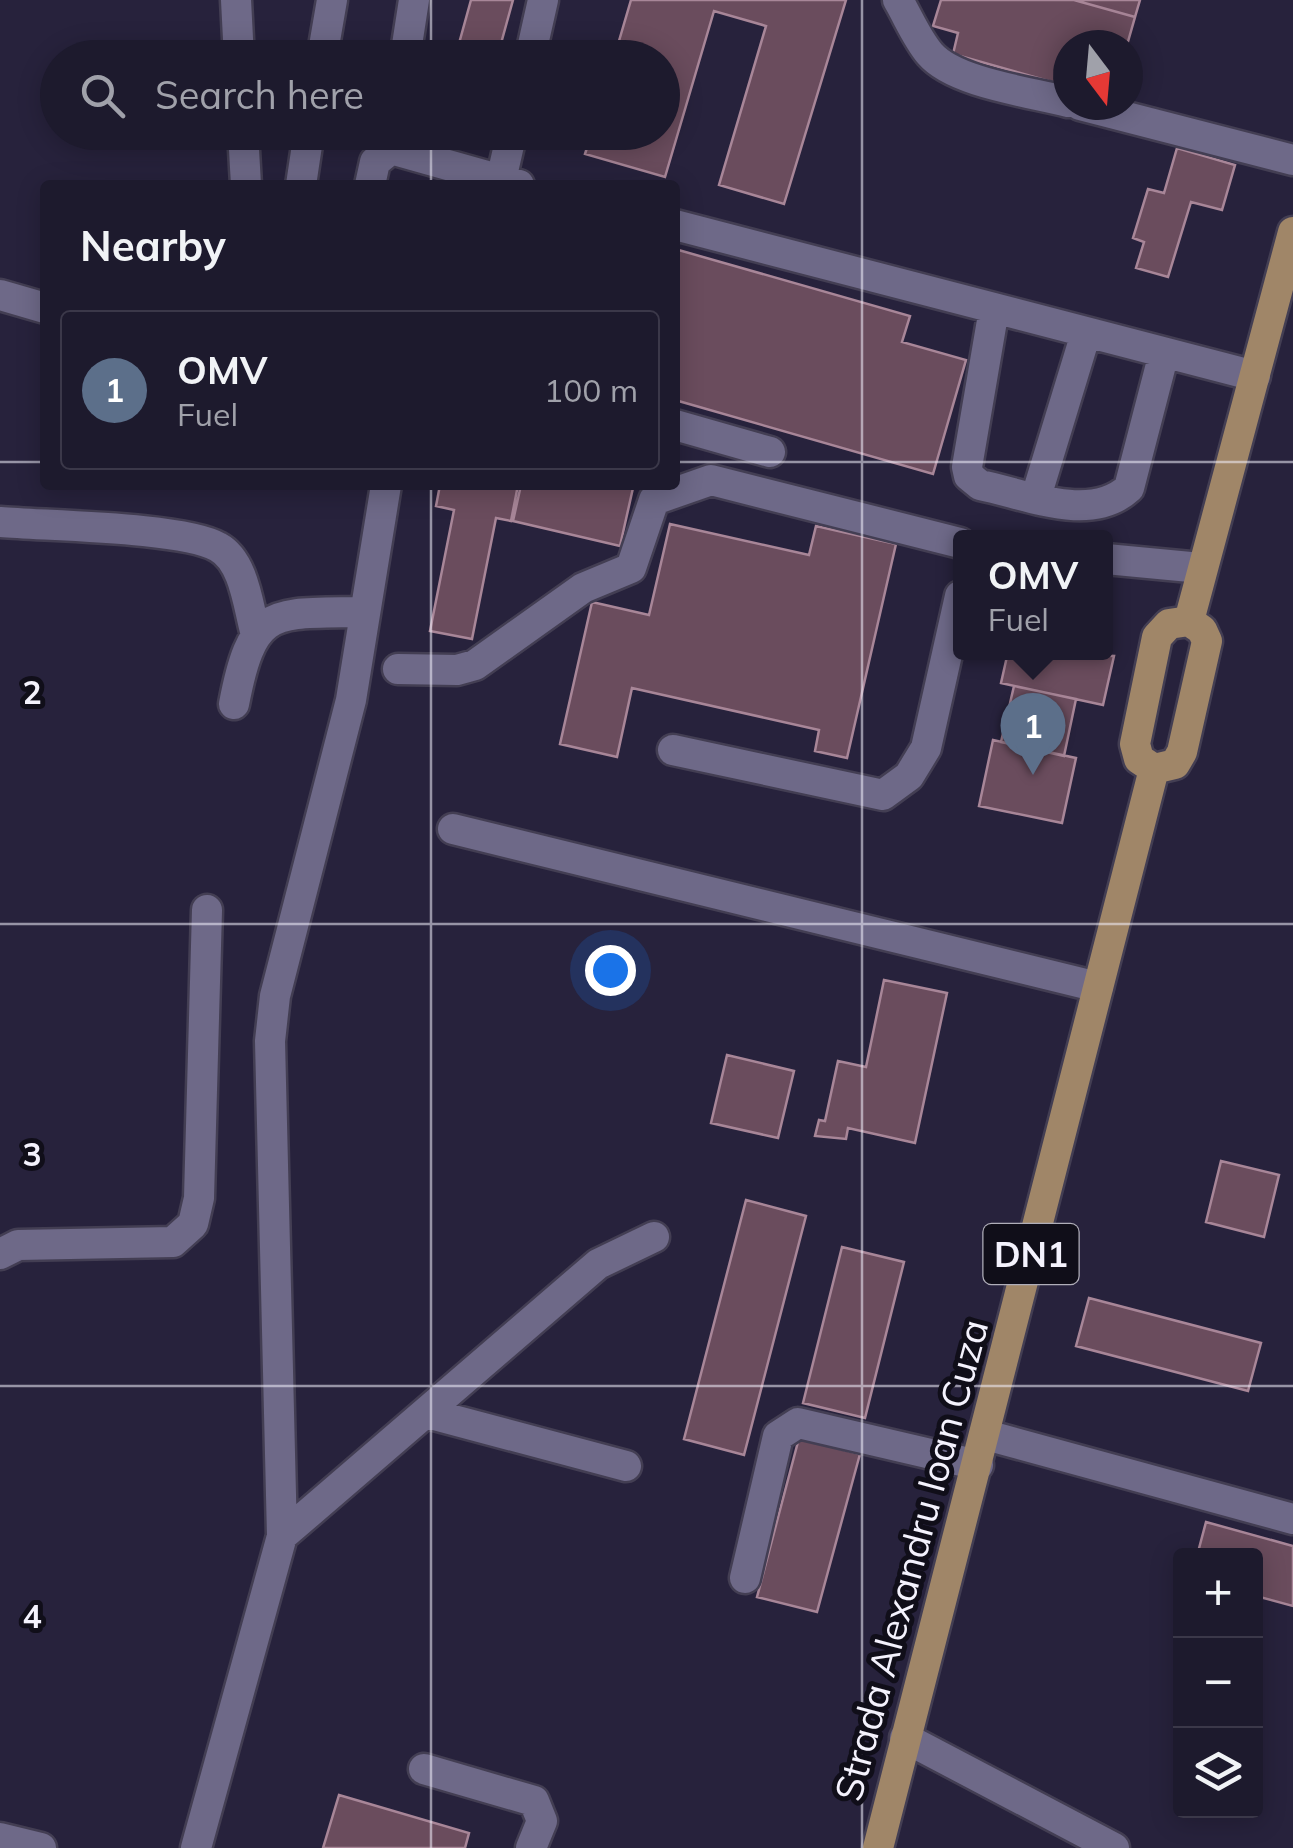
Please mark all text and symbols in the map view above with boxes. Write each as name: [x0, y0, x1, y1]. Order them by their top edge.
north arrow: [1053, 30, 1143, 120]
search box: [40, 40, 680, 150]
icon: search: [75, 68, 130, 123]
text: Search here: [155, 71, 364, 119]
text: Nearby: [80, 219, 226, 272]
text: OMV: [177, 346, 267, 394]
text: 1: [105, 370, 124, 410]
text: 100 m: [544, 370, 638, 410]
text: Fuel: [177, 394, 238, 434]
popup: [953, 530, 1113, 660]
text: OMV: [988, 551, 1078, 599]
text: Fuel: [988, 599, 1049, 639]
text: 2: [22, 672, 42, 712]
pin: 1: [1000, 692, 1066, 775]
your location: [585, 945, 636, 996]
text: 3: [22, 1134, 42, 1174]
road number: DN1: [984, 1224, 1078, 1284]
street label: Strada Alexandru Ioan Cuza: [824, 1314, 998, 1806]
map controls: [1173, 1548, 1263, 1818]
button: +: [1173, 1548, 1263, 1638]
text: 4: [22, 1596, 42, 1636]
button: −: [1173, 1638, 1263, 1728]
button: layers: [1173, 1728, 1263, 1818]

